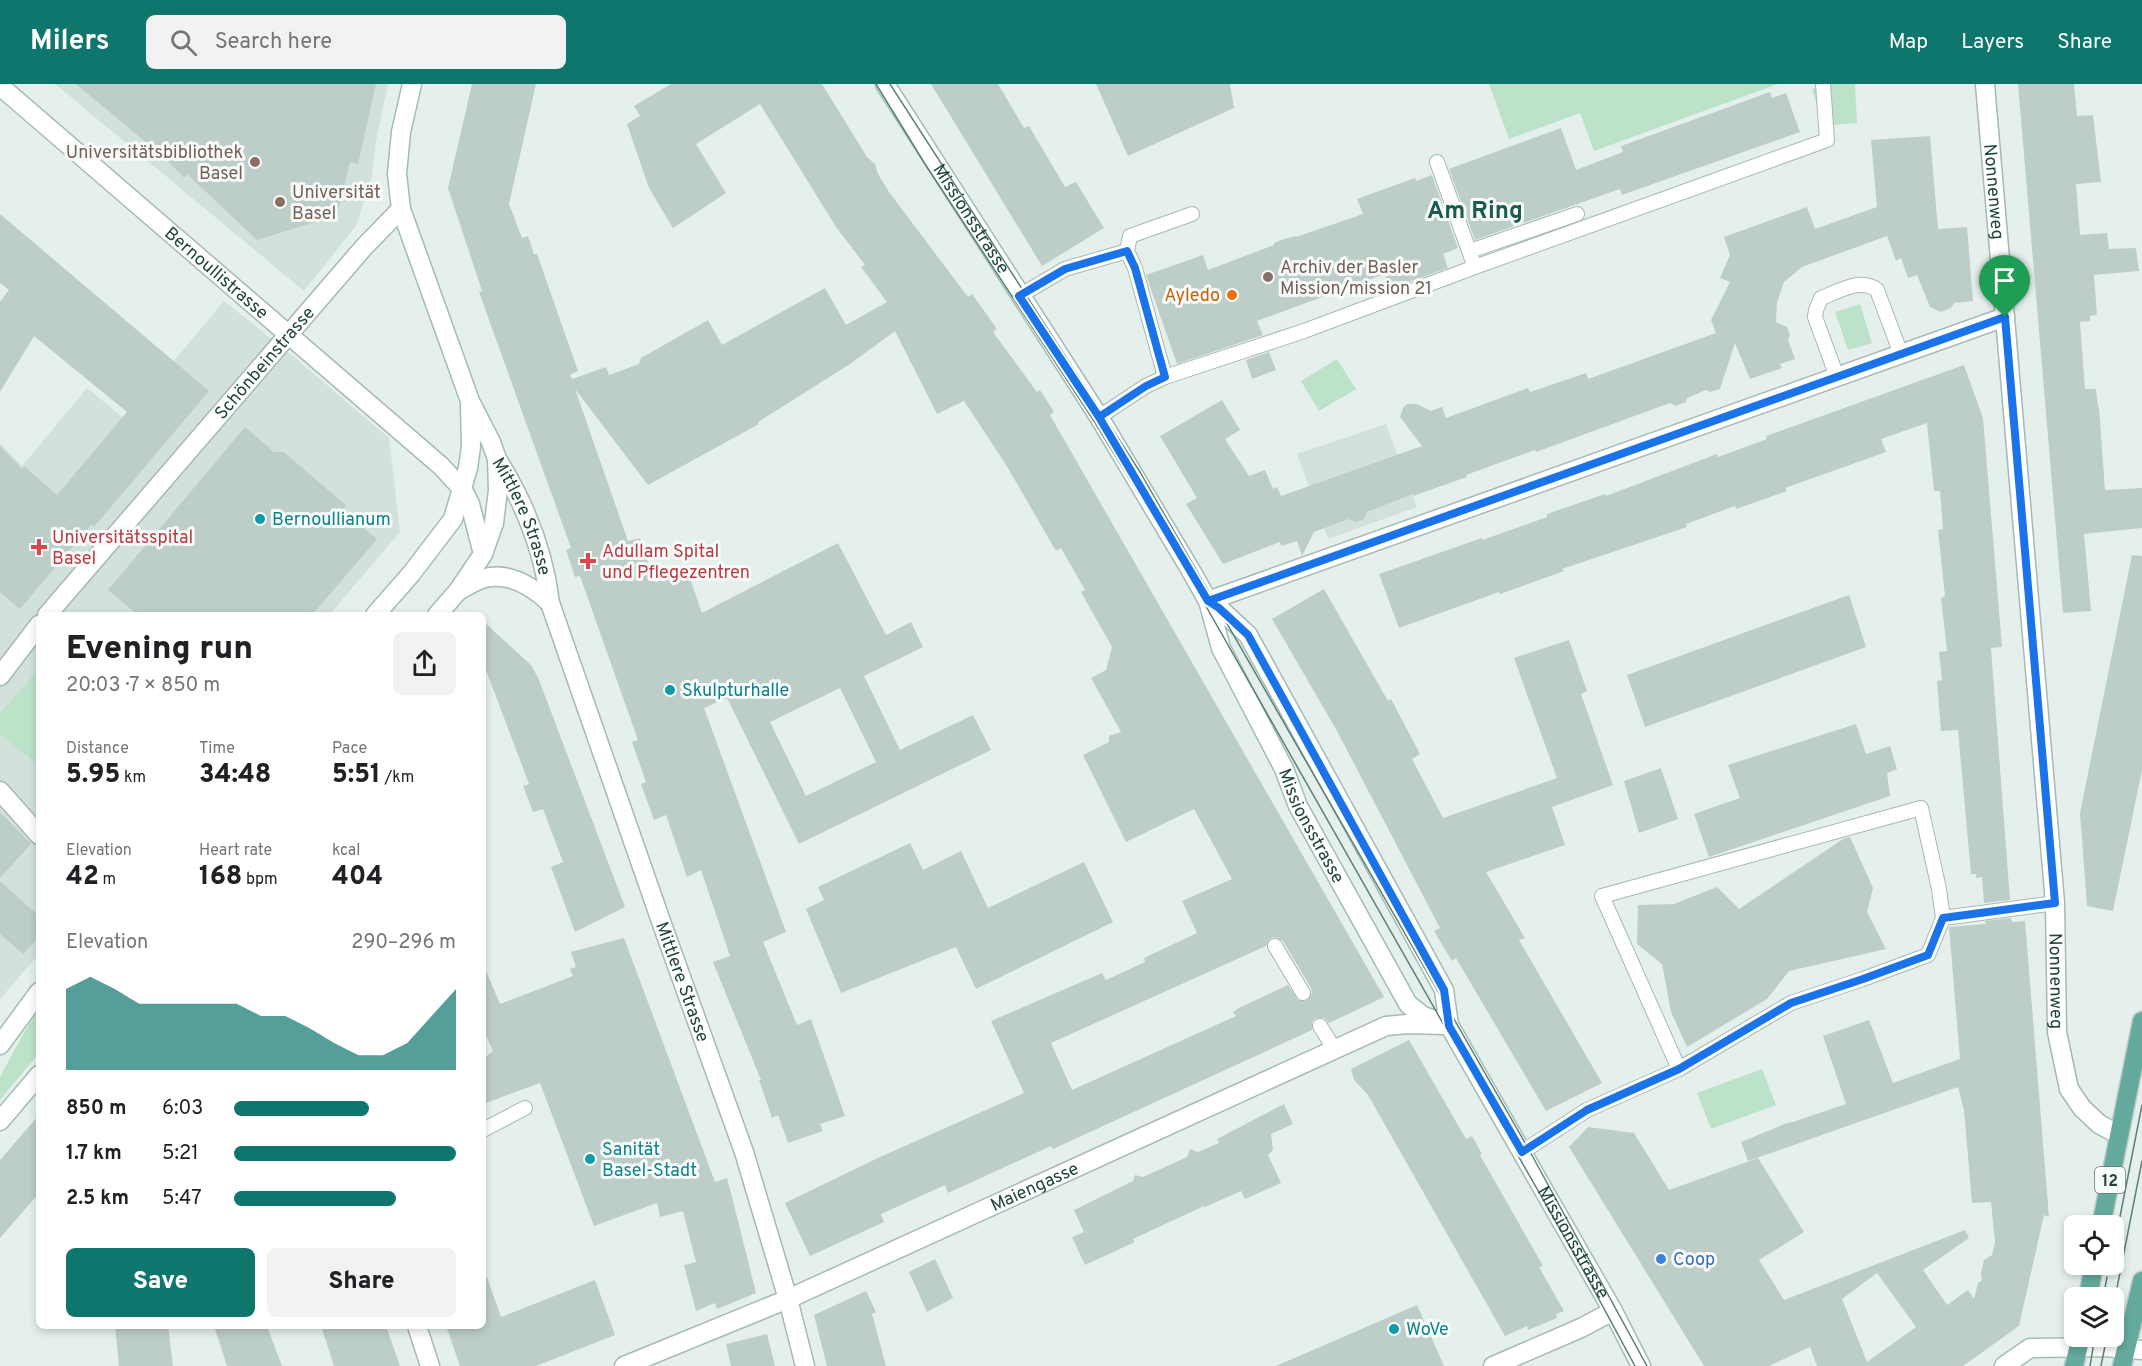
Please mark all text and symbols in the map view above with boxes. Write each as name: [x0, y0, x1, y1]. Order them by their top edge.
search box: [146, 15, 566, 69]
text: Milers: [30, 24, 110, 60]
icon: search: [167, 26, 200, 59]
text: Search here: [215, 29, 332, 56]
text: Map: [1889, 29, 1928, 56]
text: Layers: [1961, 29, 2024, 56]
text: Share: [2057, 29, 2112, 56]
place label: Universitätsbibliothek Basel: [66, 142, 243, 186]
street label: Nonnenweg: [1977, 143, 2008, 241]
marker: Universitätsbibliothek Basel: [248, 155, 262, 169]
street label: Missionsstrasse: [927, 160, 1014, 279]
place label: Universität Basel: [292, 182, 381, 226]
marker: Universität Basel: [273, 195, 287, 209]
district label: Am Ring: [1427, 197, 1523, 227]
street label: Bernoullistrasse: [159, 223, 273, 325]
pin: [1979, 255, 2030, 317]
place label: Archiv der Basler Mission/mission 21: [1280, 257, 1432, 301]
icon: arrive: [1988, 264, 2021, 297]
marker: Archiv der Basler Mission/mission 21: [1261, 270, 1275, 284]
place label: Ayledo: [1164, 285, 1220, 308]
marker: Ayledo: [1225, 288, 1239, 302]
street label: Schönbeinstrasse: [210, 302, 321, 425]
street label: Mittlere Strasse: [486, 454, 555, 578]
place label: Bernoullianum: [272, 509, 391, 532]
marker: Bernoullianum: [253, 512, 267, 526]
place label: Universitätsspital Basel: [52, 527, 193, 571]
marker: Universitätsspital Basel: [30, 538, 48, 556]
place label: Adullam Spital und Pflegezentren: [602, 541, 750, 585]
marker: Adullam Spital und Pflegezentren: [579, 552, 597, 570]
text: Evening run: [66, 629, 253, 671]
button: share: [393, 632, 456, 695]
text: 20:03 · 7 × 850 m: [66, 673, 220, 699]
place label: Skulpturhalle: [682, 680, 789, 703]
marker: Skulpturhalle: [663, 683, 677, 697]
text: Distance: [66, 739, 129, 759]
text: Time: [199, 739, 235, 759]
text: Pace: [332, 739, 367, 759]
text: 5.95: [66, 759, 120, 792]
text: 34:48: [199, 759, 271, 792]
text: 5:51: [332, 759, 381, 792]
street label: Missionsstrasse: [1272, 766, 1349, 888]
text: km: [120, 768, 146, 788]
text: /km: [381, 768, 414, 788]
text: Elevation: [66, 841, 132, 861]
text: Heart rate: [199, 841, 272, 861]
text: kcal: [332, 841, 360, 861]
text: 42: [66, 861, 99, 894]
text: 168: [199, 861, 242, 894]
text: 404: [332, 861, 383, 894]
text: m: [99, 870, 116, 890]
text: bpm: [242, 870, 277, 890]
street label: Mittlere Strasse: [649, 919, 714, 1046]
text: Elevation: [66, 930, 148, 956]
text: 290–296 m: [351, 930, 456, 956]
street label: Nonnenweg: [2042, 933, 2067, 1029]
text: 850 m: [66, 1096, 126, 1122]
text: 6:03: [162, 1096, 203, 1122]
place label: Sanität Basel-Stadt: [602, 1139, 697, 1183]
text: 1.7 km: [66, 1141, 122, 1167]
text: 5:21: [162, 1141, 199, 1167]
marker: Sanität Basel-Stadt: [583, 1152, 597, 1166]
street label: Maiengasse: [987, 1158, 1083, 1218]
road number: 12: [2095, 1167, 2125, 1193]
street label: Missionsstrasse: [1531, 1183, 1614, 1303]
text: 2.5 km: [66, 1186, 129, 1212]
text: 5:47: [162, 1186, 202, 1212]
map controls: [2064, 1215, 2124, 1347]
button: locate: [2064, 1215, 2124, 1275]
button: Save: [66, 1248, 255, 1317]
button: Share: [267, 1248, 456, 1317]
place label: Coop: [1673, 1249, 1715, 1272]
marker: Coop: [1654, 1252, 1668, 1266]
button: layers: [2064, 1287, 2124, 1347]
place label: WoVe: [1406, 1319, 1449, 1342]
marker: WoVe: [1387, 1322, 1401, 1336]

